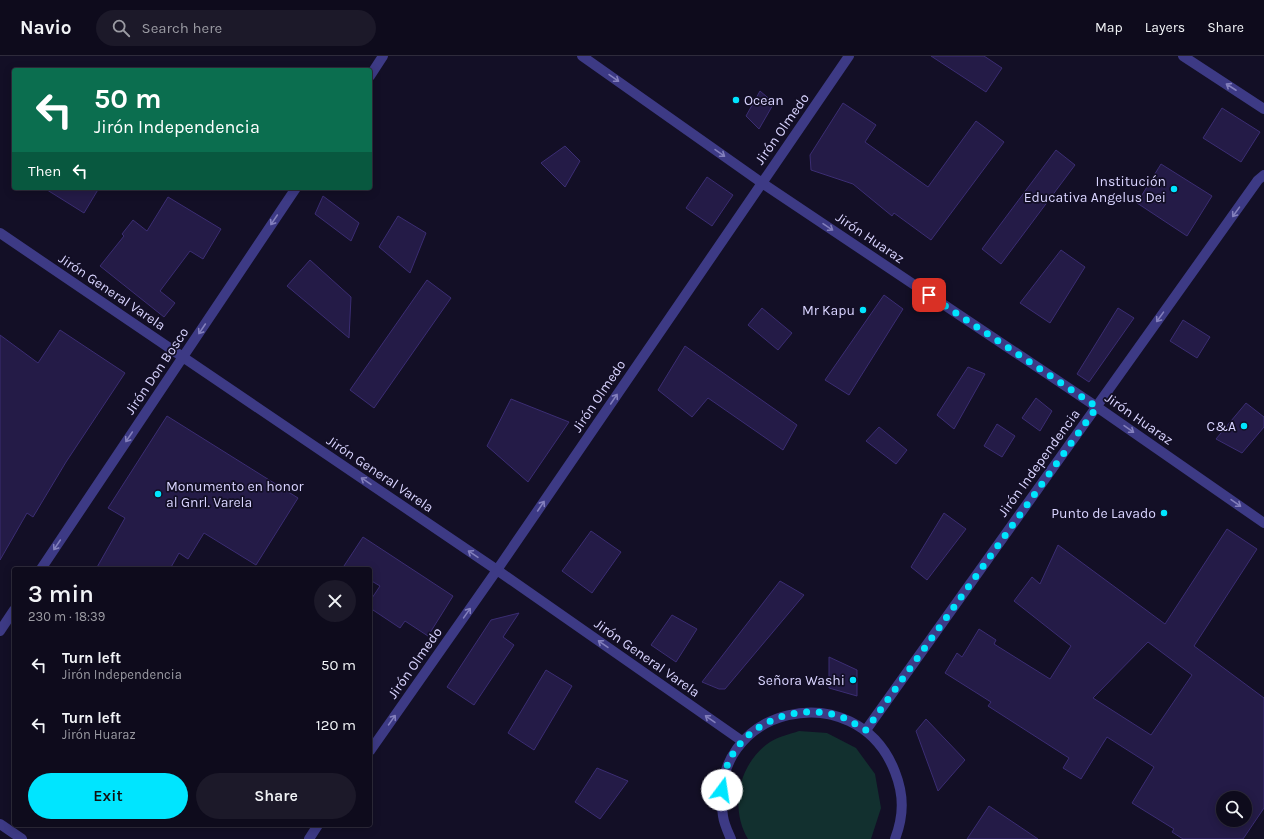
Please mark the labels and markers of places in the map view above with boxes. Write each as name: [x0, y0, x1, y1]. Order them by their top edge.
place label: Ocean: [744, 92, 784, 109]
marker: Ocean: [731, 95, 741, 105]
place label: Institución Educativa Angelus Dei: [1024, 173, 1166, 206]
marker: Institución Educativa Angelus Dei: [1169, 184, 1179, 194]
pin: [912, 278, 946, 312]
place label: Mr Kapu: [802, 302, 855, 319]
marker: Mr Kapu: [858, 305, 868, 315]
place label: C&A: [1207, 418, 1236, 435]
marker: C&A: [1239, 421, 1249, 431]
place label: Monumento en honor al Gnrl. Varela: [166, 478, 305, 511]
marker: Monumento en honor al Gnrl. Varela: [153, 489, 163, 499]
place label: Punto de Lavado: [1051, 505, 1156, 522]
marker: Punto de Lavado: [1159, 508, 1169, 518]
place label: Señora Washi: [757, 672, 845, 689]
marker: Señora Washi: [848, 675, 858, 685]

